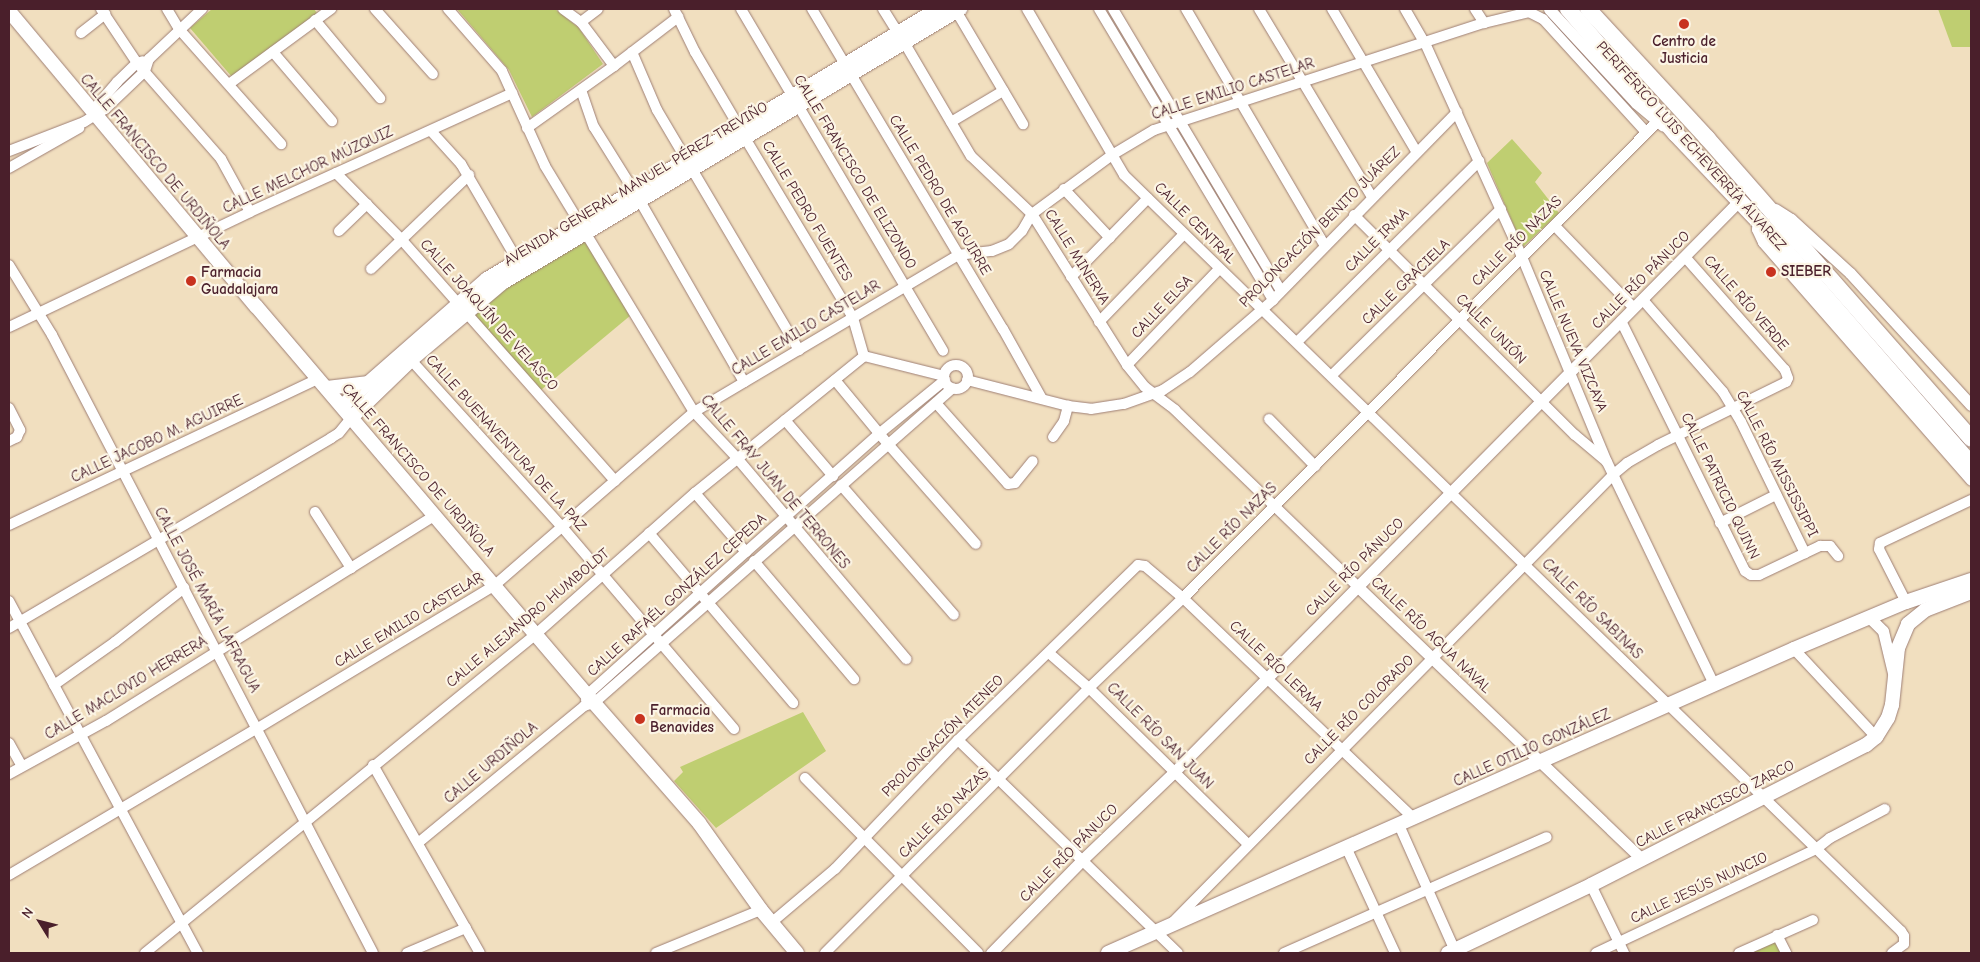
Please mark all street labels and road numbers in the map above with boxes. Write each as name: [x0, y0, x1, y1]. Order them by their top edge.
street label: PERIFÉRICO LUIS ECHEVERRÍA ÁLVAREZ: [1592, 38, 1790, 254]
street label: CALLE EMILIO CASTELAR: [1149, 54, 1317, 124]
street label: CALLE FRANCISCO DE URDIÑOLA: [76, 70, 234, 254]
street label: CALLE FRANCISCO DE ELIZONDO: [790, 72, 920, 272]
street label: AVENIDA GENERAL MANUEL PÉREZ TREVIÑO: [501, 98, 771, 270]
street label: CALLE PEDRO DE AGUIRRE: [885, 112, 995, 278]
street label: CALLE MELCHOR MÚZQUIZ: [220, 123, 396, 217]
street label: CALLE PEDRO FUENTES: [758, 138, 856, 284]
street label: PROLONGACIÓN BENITO JUÁREZ: [1236, 143, 1404, 311]
street label: CALLE CENTRAL: [1150, 178, 1240, 268]
street label: CALLE RÍO NAZAS: [1468, 192, 1566, 290]
street label: CALLE IRMA: [1341, 204, 1413, 276]
street label: CALLE MINERVA: [1040, 206, 1114, 308]
street label: CALLE RÍO PÁNUCO: [1588, 227, 1694, 333]
street label: CALLE JOAQUÍN DE VELASCO: [416, 235, 562, 395]
street label: CALLE GRACIELA: [1358, 235, 1454, 329]
street label: CALLE RÍO VERDE: [1700, 252, 1792, 354]
street label: CALLE NUEVA VIZCAYA: [1535, 267, 1611, 415]
street label: CALLE ELSA: [1128, 272, 1196, 342]
street label: CALLE EMILIO CASTELAR: [728, 276, 884, 380]
street label: CALLE UNIÓN: [1452, 290, 1530, 368]
street label: CALLE BUENAVENTURA DE LA PAZ: [422, 351, 590, 535]
street label: CALLE FRANCISCO DE URDIÑOLA: [338, 380, 498, 560]
street label: CALLE RÍO MISSISSIPPI: [1732, 388, 1822, 540]
street label: CALLE JACOBO M. AGUIRRE: [68, 391, 246, 487]
street label: CALLE FRAY JUAN DE TERRONES: [697, 391, 853, 573]
street label: CALLE PATRICIO QUINN: [1677, 410, 1763, 562]
street label: CALLE RÍO NAZAS: [1183, 479, 1281, 577]
street label: CALLE JOSÉ MARÍA LAFRAGUA: [150, 504, 264, 696]
street label: CALLE RAFAÉL GONZÁLEZ CEPEDA: [584, 510, 770, 680]
street label: CALLE RÍO PÁNUCO: [1302, 514, 1408, 620]
street label: CALLE ALEJANDRO HUMBOLDT: [443, 544, 613, 692]
street label: CALLE RÍO SABINAS: [1538, 555, 1646, 663]
street label: CALLE EMILIO CASTELAR: [331, 568, 487, 672]
street label: CALLE RÍO AGUA NAVAL: [1367, 573, 1495, 697]
street label: CALLE RÍO LERMA: [1226, 617, 1326, 715]
street label: CALLE MACLOVIO HERRERA: [41, 632, 211, 744]
street label: CALLE RÍO COLORADO: [1300, 651, 1418, 769]
street label: PROLONGACIÓN ATENEO: [878, 671, 1008, 801]
street label: CALLE RÍO SAN JUAN: [1103, 679, 1217, 793]
street label: CALLE OTILIO GONZÁLEZ: [1451, 705, 1613, 791]
street label: CALLE URDIÑOLA: [440, 719, 542, 807]
street label: CALLE FRANCISCO ZARCO: [1633, 756, 1797, 852]
street label: CALLE RÍO NAZAS: [895, 764, 993, 862]
street label: CALLE RÍO PÁNUCO: [1016, 800, 1122, 906]
street label: CALLE JESÚS NUNCIO: [1628, 848, 1770, 928]

